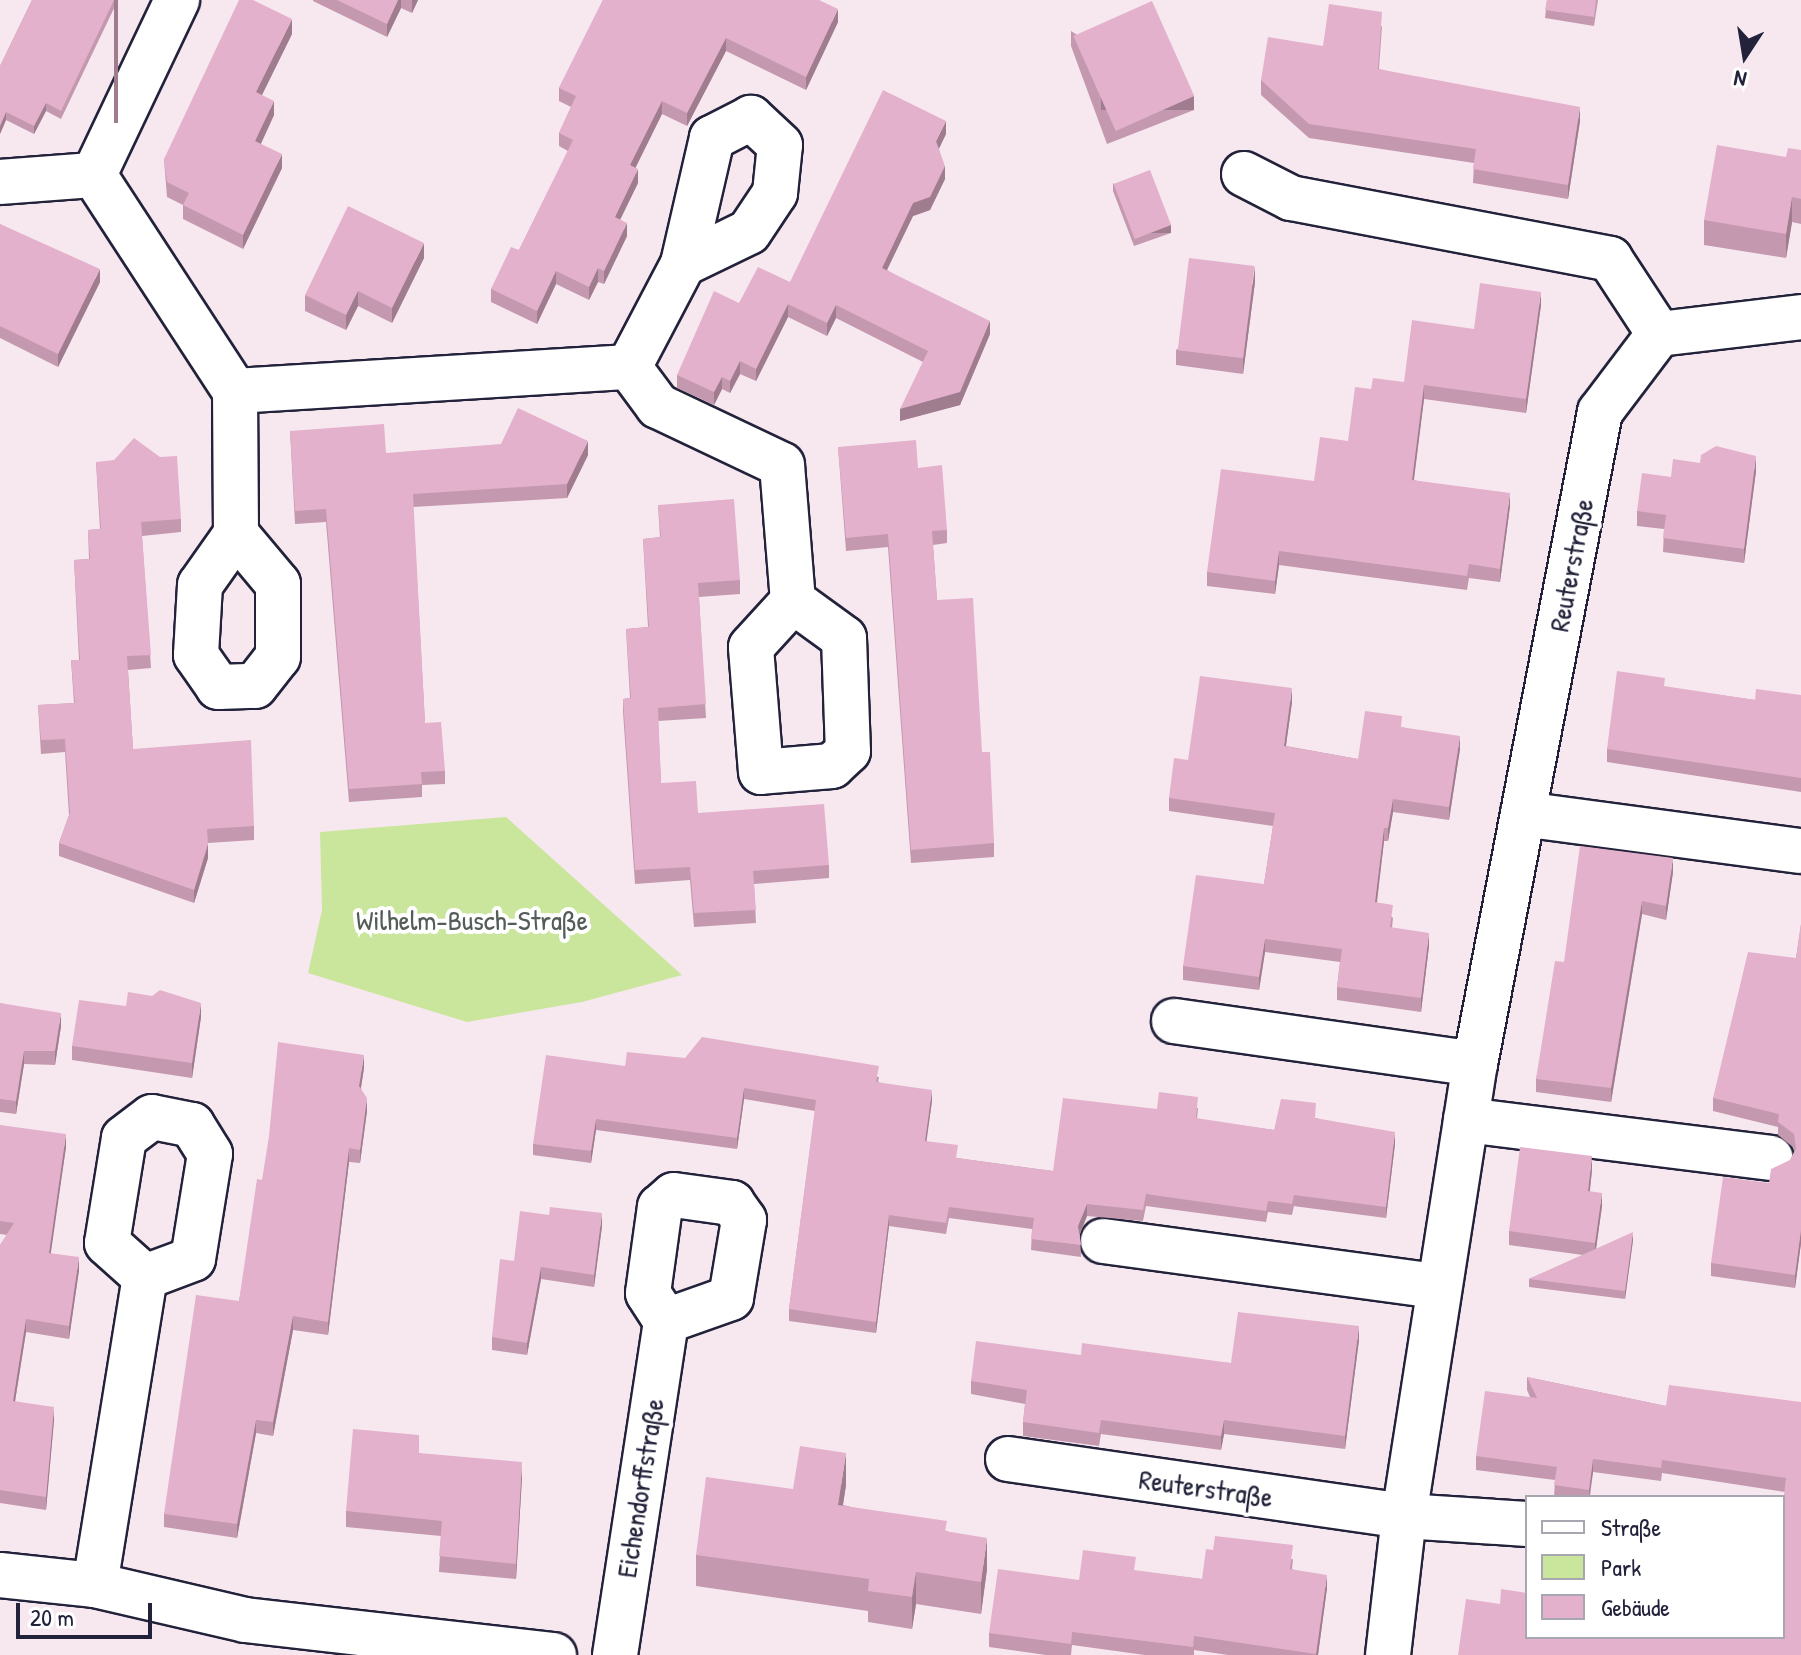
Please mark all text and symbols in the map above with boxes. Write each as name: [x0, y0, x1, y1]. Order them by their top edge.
north arrow: [1705, 16, 1785, 96]
text: N: [1731, 64, 1749, 95]
street label: Reuterstraße: [1542, 496, 1600, 634]
park label: Wilhelm-Busch-Straße: [356, 903, 588, 937]
street label: Eichendorffstraße: [609, 1396, 671, 1580]
street label: Reuterstraße: [1137, 1462, 1275, 1514]
legend: [1525, 1495, 1785, 1639]
text: Straße: [1601, 1511, 1661, 1543]
text: Park: [1601, 1551, 1641, 1583]
scale bar: [20, 1587, 156, 1637]
text: Gebäude: [1601, 1591, 1670, 1623]
text: 20 m: [30, 1601, 74, 1633]

